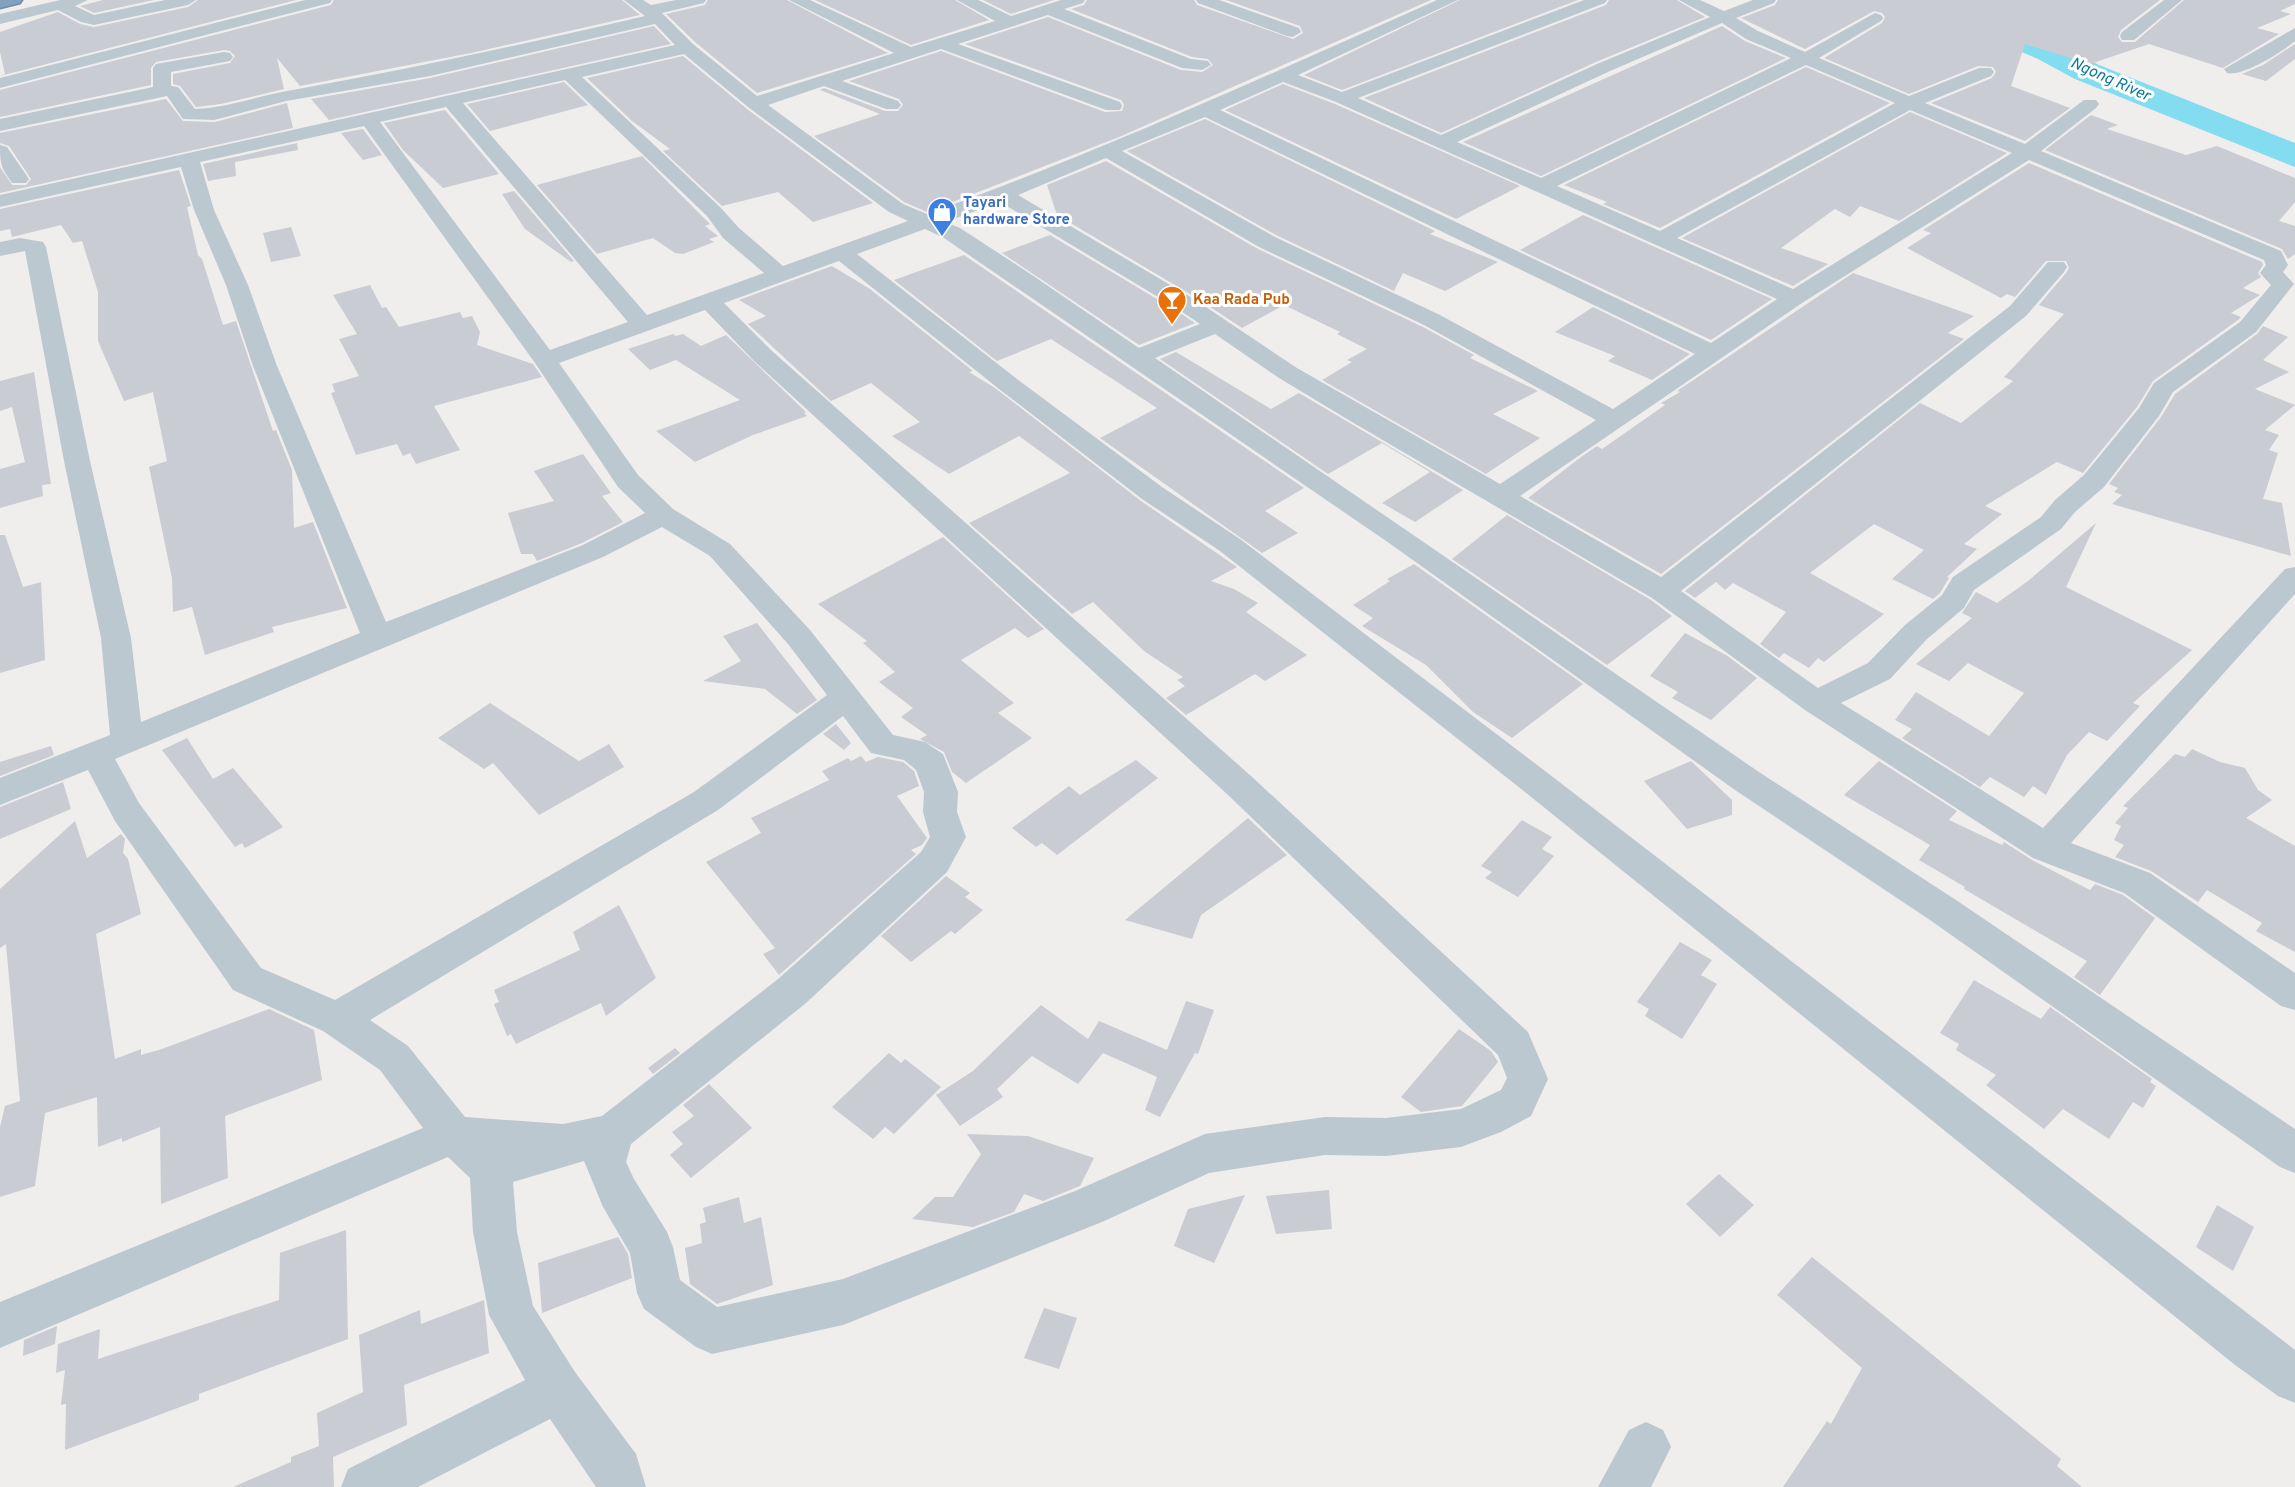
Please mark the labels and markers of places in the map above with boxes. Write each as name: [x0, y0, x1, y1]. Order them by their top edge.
place label: Tayari hardware Store: [963, 194, 1070, 230]
shop icon: Tayari hardware Store: [926, 196, 958, 238]
bar icon: Kaa Rada Pub: [1156, 284, 1188, 326]
place label: Kaa Rada Pub: [1193, 291, 1290, 310]

